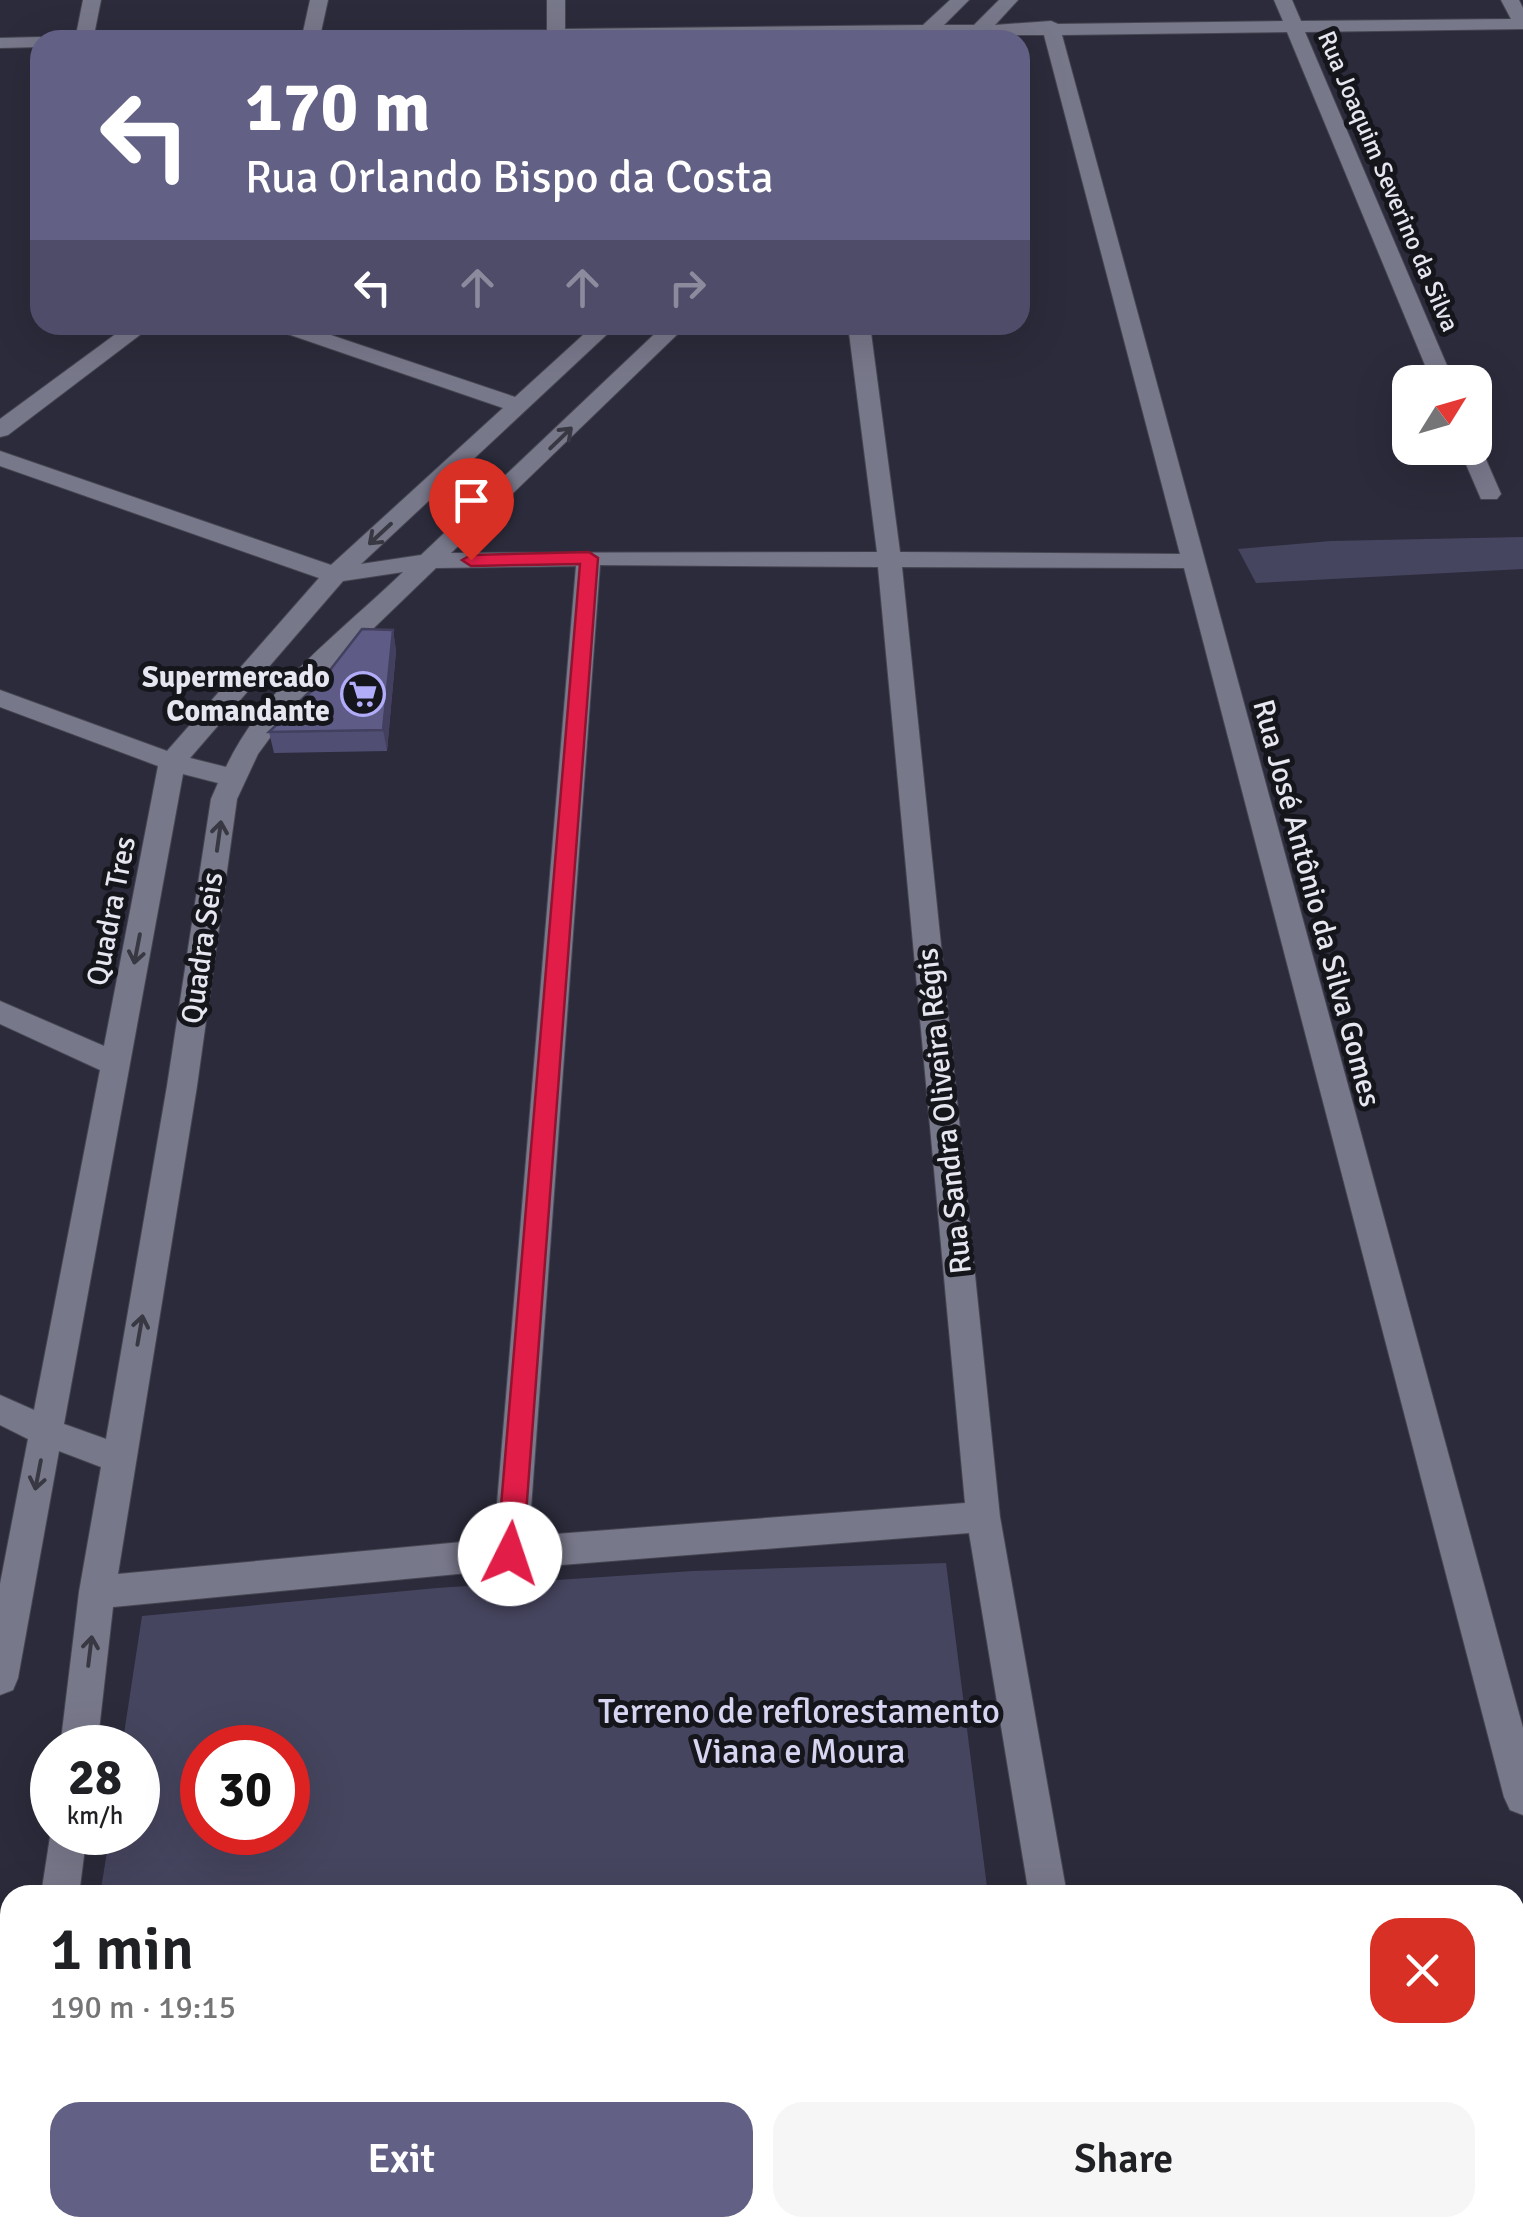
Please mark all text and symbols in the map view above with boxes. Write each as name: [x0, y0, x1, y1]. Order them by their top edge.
street label: Rua Joaquim Severino da Silva: [1311, 26, 1466, 336]
text: 170 m: [245, 64, 430, 150]
icon: left: [80, 70, 210, 200]
text: Rua Orlando Bispo da Costa: [245, 150, 774, 205]
icon: left: [345, 260, 400, 315]
icon: ahead: [450, 260, 505, 315]
icon: ahead: [555, 260, 610, 315]
icon: right: [660, 260, 715, 315]
north arrow: [1392, 365, 1492, 465]
map controls: [1392, 365, 1492, 465]
one-way arrow: [548, 427, 573, 450]
pin: [429, 458, 514, 561]
icon: arrive: [444, 473, 499, 528]
one-way arrow: [368, 522, 393, 545]
place label: Supermercado Comandante: [142, 659, 330, 730]
supermarket icon: Supermercado Comandante: [340, 671, 386, 717]
street label: Rua José Antônio da Silva Gomes: [1244, 695, 1389, 1111]
one-way arrow: [210, 820, 229, 853]
street label: Quadra Tres: [79, 833, 144, 989]
street label: Quadra Seis: [174, 870, 231, 1026]
one-way arrow: [127, 932, 146, 965]
street label: Rua Sandra Oliveira Régis: [909, 946, 980, 1276]
one-way arrow: [131, 1314, 150, 1346]
one-way arrow: [28, 1458, 47, 1490]
position arrow: [458, 1502, 562, 1606]
one-way arrow: [81, 1635, 100, 1667]
park label: Terreno de reflorestamento Viana e Moura: [598, 1690, 1000, 1773]
speed limit sign: 30: [180, 1725, 310, 1855]
text: 28: [68, 1747, 122, 1809]
text: km/h: [67, 1800, 123, 1831]
text: 1 min: [50, 1913, 194, 1987]
button: close: [1370, 1918, 1475, 2023]
text: 190 m · 19:15: [50, 1988, 236, 2027]
button: Exit: [50, 2102, 753, 2217]
button: Share: [773, 2102, 1475, 2217]

